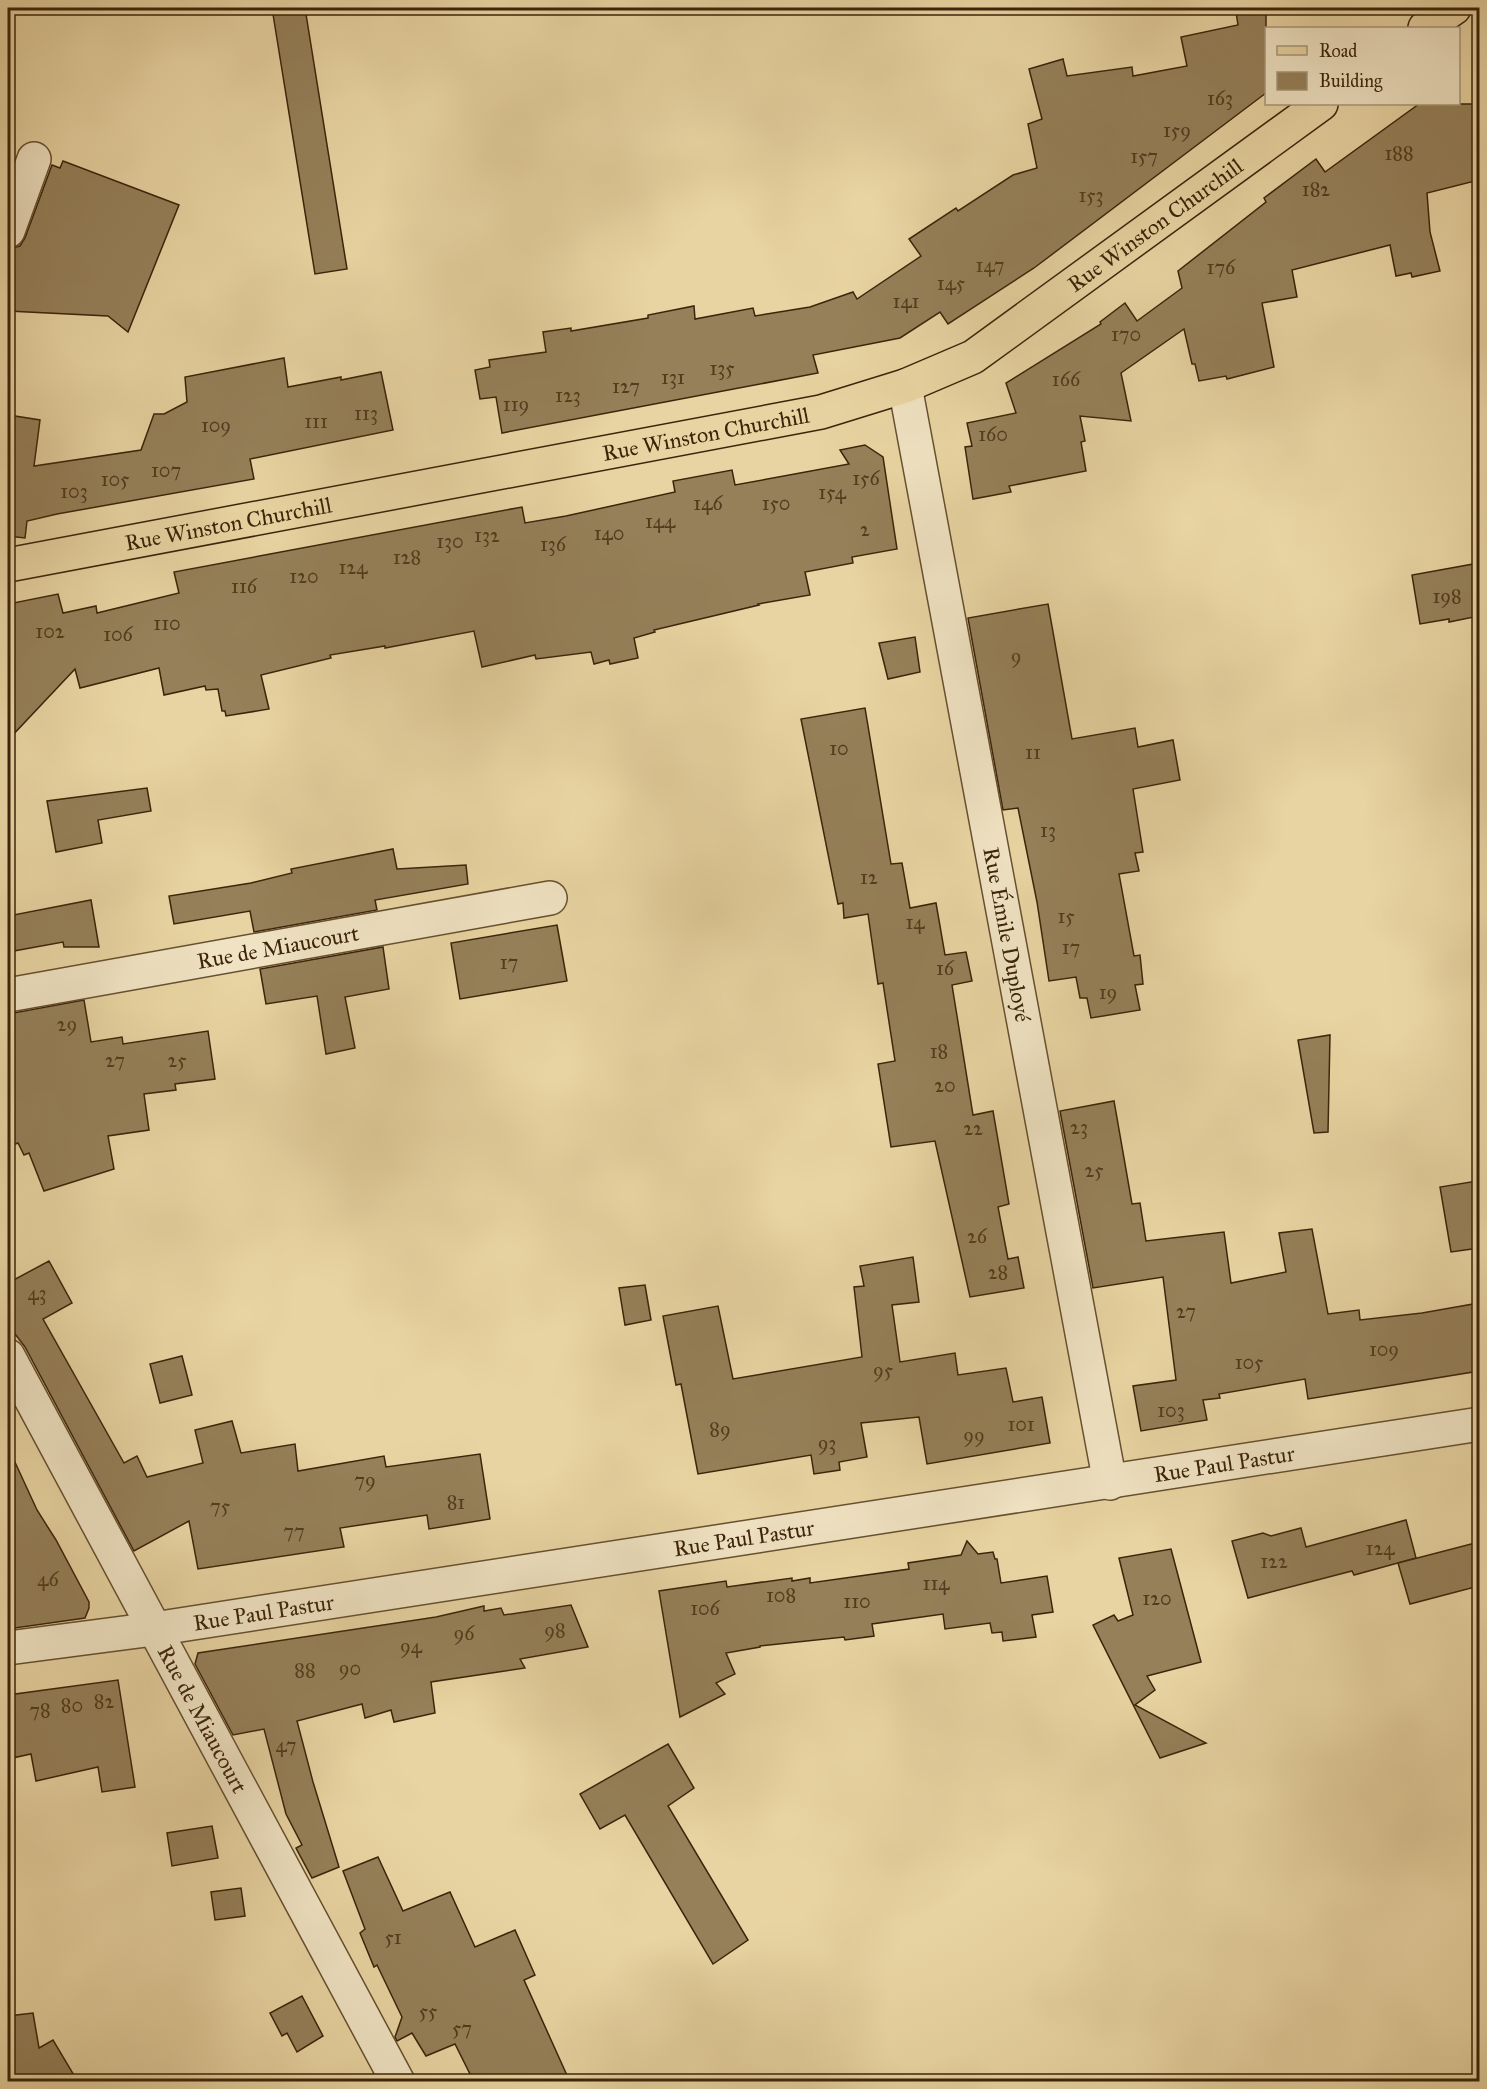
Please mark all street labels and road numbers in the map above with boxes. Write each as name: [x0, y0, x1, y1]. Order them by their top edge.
street label: Rue Winston Churchill: [1062, 152, 1248, 298]
street label: Rue Winston Churchill: [600, 401, 812, 467]
street label: Rue Winston Churchill: [123, 491, 334, 557]
street label: Rue Émile Duployé: [977, 845, 1037, 1025]
street label: Rue de Miaucourt: [195, 919, 361, 975]
street label: Rue Paul Pastur: [1152, 1440, 1297, 1488]
street label: Rue Paul Pastur: [672, 1514, 817, 1563]
street label: Rue Paul Pastur: [191, 1588, 337, 1637]
street label: Rue de Miaucourt: [152, 1641, 253, 1798]

